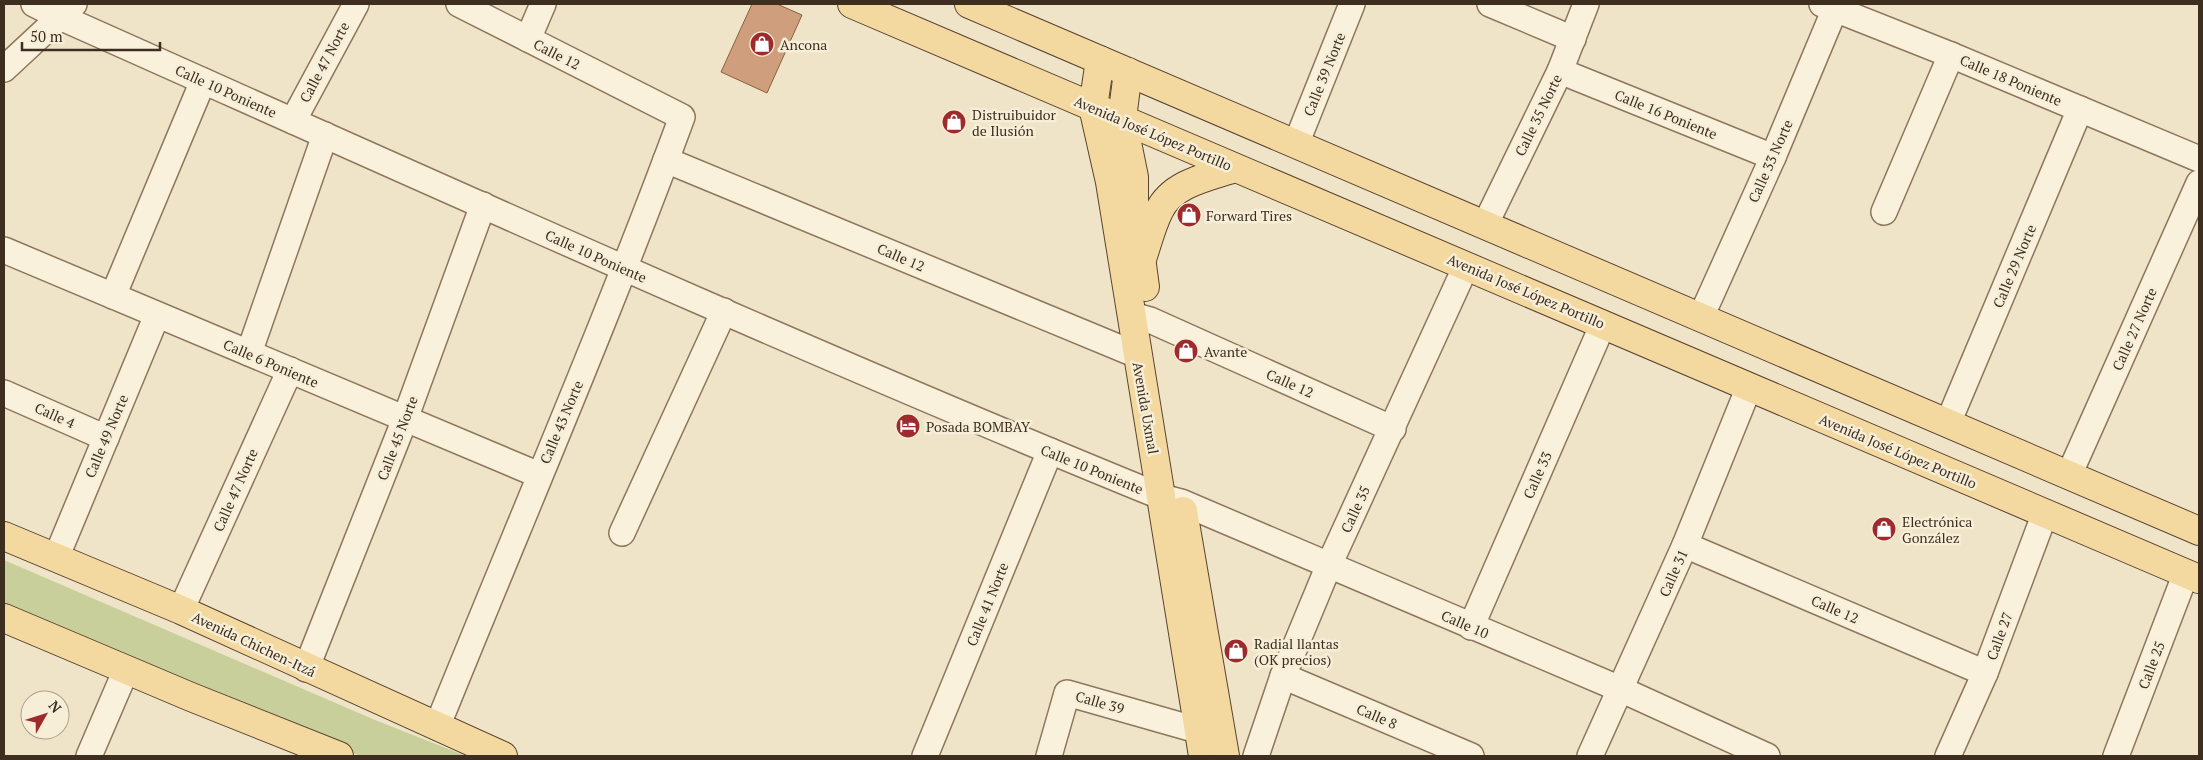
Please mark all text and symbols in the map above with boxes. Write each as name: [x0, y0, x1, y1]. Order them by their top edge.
street label: Calle 47 Norte: [295, 18, 353, 106]
scale bar: [22, 20, 160, 52]
text: 50 m: [30, 26, 63, 46]
street label: Calle 39 Norte: [1299, 29, 1349, 119]
shop icon: Ancona: [749, 31, 775, 57]
street label: Calle 12: [530, 34, 584, 74]
place label: Ancona: [780, 35, 827, 54]
street label: Calle 18 Poniente: [1957, 50, 2065, 110]
street label: Calle 10 Poniente: [172, 60, 280, 122]
street label: Calle 35 Norte: [1510, 71, 1566, 159]
street label: Calle 16 Poniente: [1612, 85, 1720, 143]
street label: Avenida José López Portillo: [1071, 91, 1235, 175]
place label: Distruibuidor de Ilusión: [972, 105, 1056, 140]
shop icon: Distruibuidor de Ilusión: [941, 109, 967, 135]
street label: Calle 33 Norte: [1743, 117, 1797, 205]
shop icon: Forward Tires: [1176, 202, 1202, 228]
place label: Forward Tires: [1206, 206, 1292, 225]
street label: Calle 29 Norte: [1988, 221, 2040, 311]
street label: Calle 10 Poniente: [542, 225, 650, 287]
street label: Calle 12: [874, 239, 928, 275]
street label: Avenida José López Portillo: [1444, 249, 1608, 333]
street label: Calle 27 Norte: [2107, 285, 2161, 373]
street label: Calle 6 Poniente: [221, 334, 321, 392]
shop icon: Avante: [1173, 338, 1199, 364]
place label: Avante: [1204, 342, 1247, 361]
street label: Avenida Uxmal: [1129, 360, 1163, 456]
street label: Calle 12: [1263, 364, 1317, 402]
street label: Calle 43 Norte: [535, 377, 587, 467]
street label: Calle 49 Norte: [80, 391, 132, 481]
street label: Calle 45 Norte: [372, 393, 422, 483]
street label: Calle 4: [32, 398, 79, 433]
street label: Avenida José López Portillo: [1816, 409, 1980, 493]
hotel icon: Posada BOMBAY: [895, 413, 921, 439]
place label: Posada BOMBAY: [926, 417, 1031, 436]
street label: Calle 10 Poniente: [1038, 440, 1146, 498]
street label: Calle 47 Norte: [208, 446, 262, 534]
street label: Calle 33: [1518, 448, 1556, 502]
street label: Calle 35: [1336, 482, 1374, 536]
place label: Electrónica González: [1902, 512, 1972, 547]
shop icon: Electrónica González: [1871, 516, 1897, 542]
street label: Calle 31: [1654, 546, 1692, 600]
street label: Calle 41 Norte: [962, 559, 1012, 649]
street label: Calle 12: [1808, 591, 1862, 627]
street label: Calle 10: [1438, 606, 1492, 642]
street label: Avenida Chichen-Itzá: [189, 607, 319, 681]
street label: Calle 27: [1982, 609, 2016, 663]
place label: Radial llantas (OK precios): [1254, 634, 1339, 669]
shop icon: Radial llantas (OK precios): [1223, 638, 1249, 664]
street label: Calle 25: [2133, 638, 2169, 692]
street label: Calle 39: [1073, 686, 1127, 718]
north arrow: [20, 690, 70, 740]
text: N: [45, 696, 66, 717]
street label: Calle 8: [1354, 699, 1400, 733]

